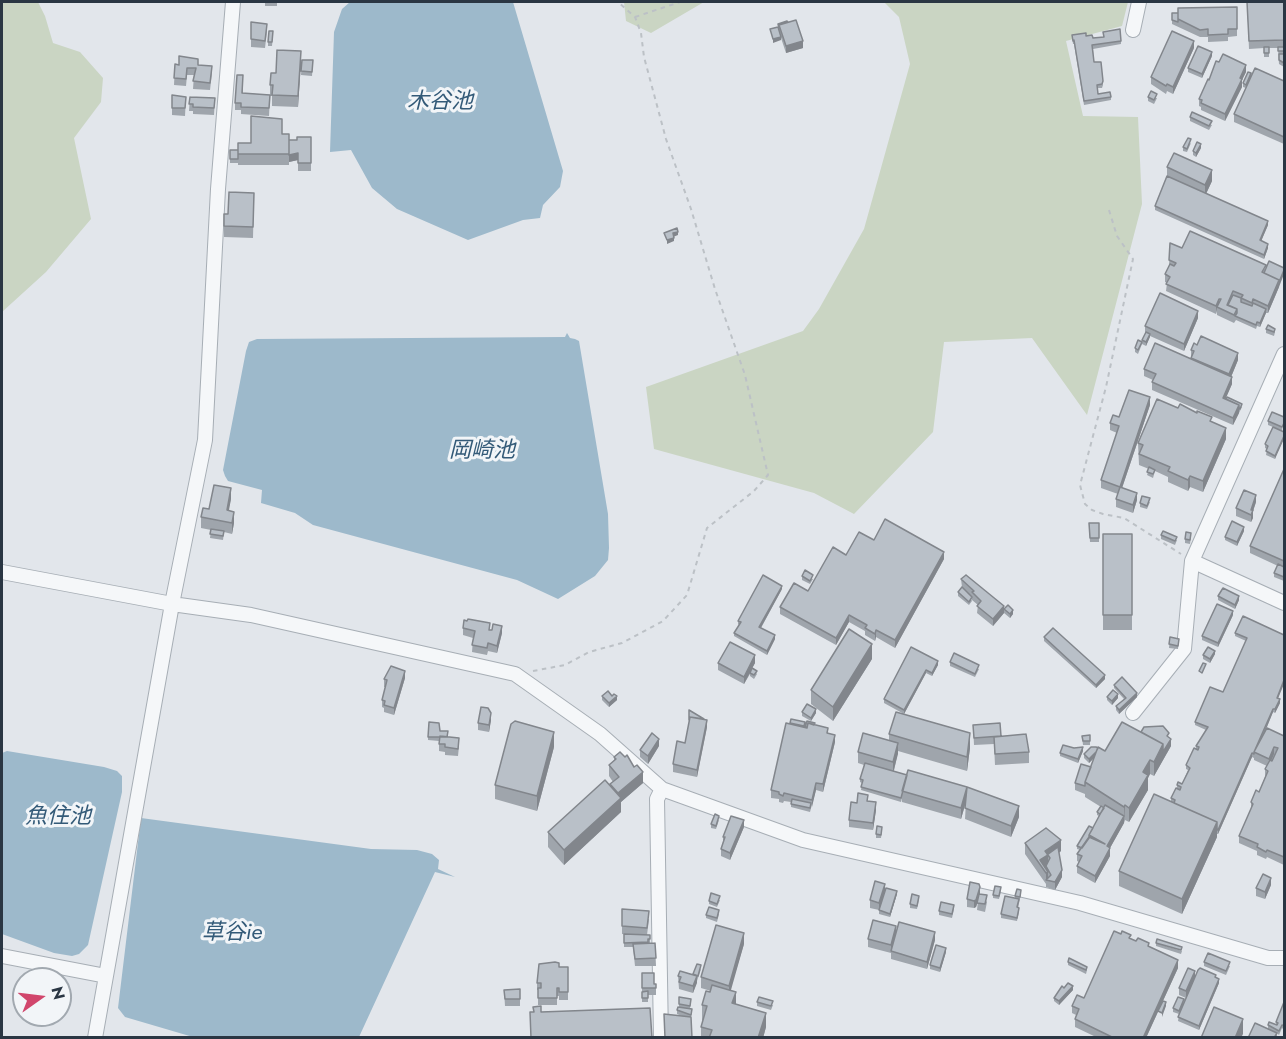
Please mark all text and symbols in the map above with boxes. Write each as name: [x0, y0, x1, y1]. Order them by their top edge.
water label: 木谷池: [407, 90, 473, 116]
water label: 岡崎池: [449, 439, 515, 465]
water label: 魚住池: [25, 805, 91, 831]
water label: 草谷ie: [202, 921, 262, 947]
north arrow: [12, 967, 72, 1027]
text: N: [45, 984, 71, 1002]

